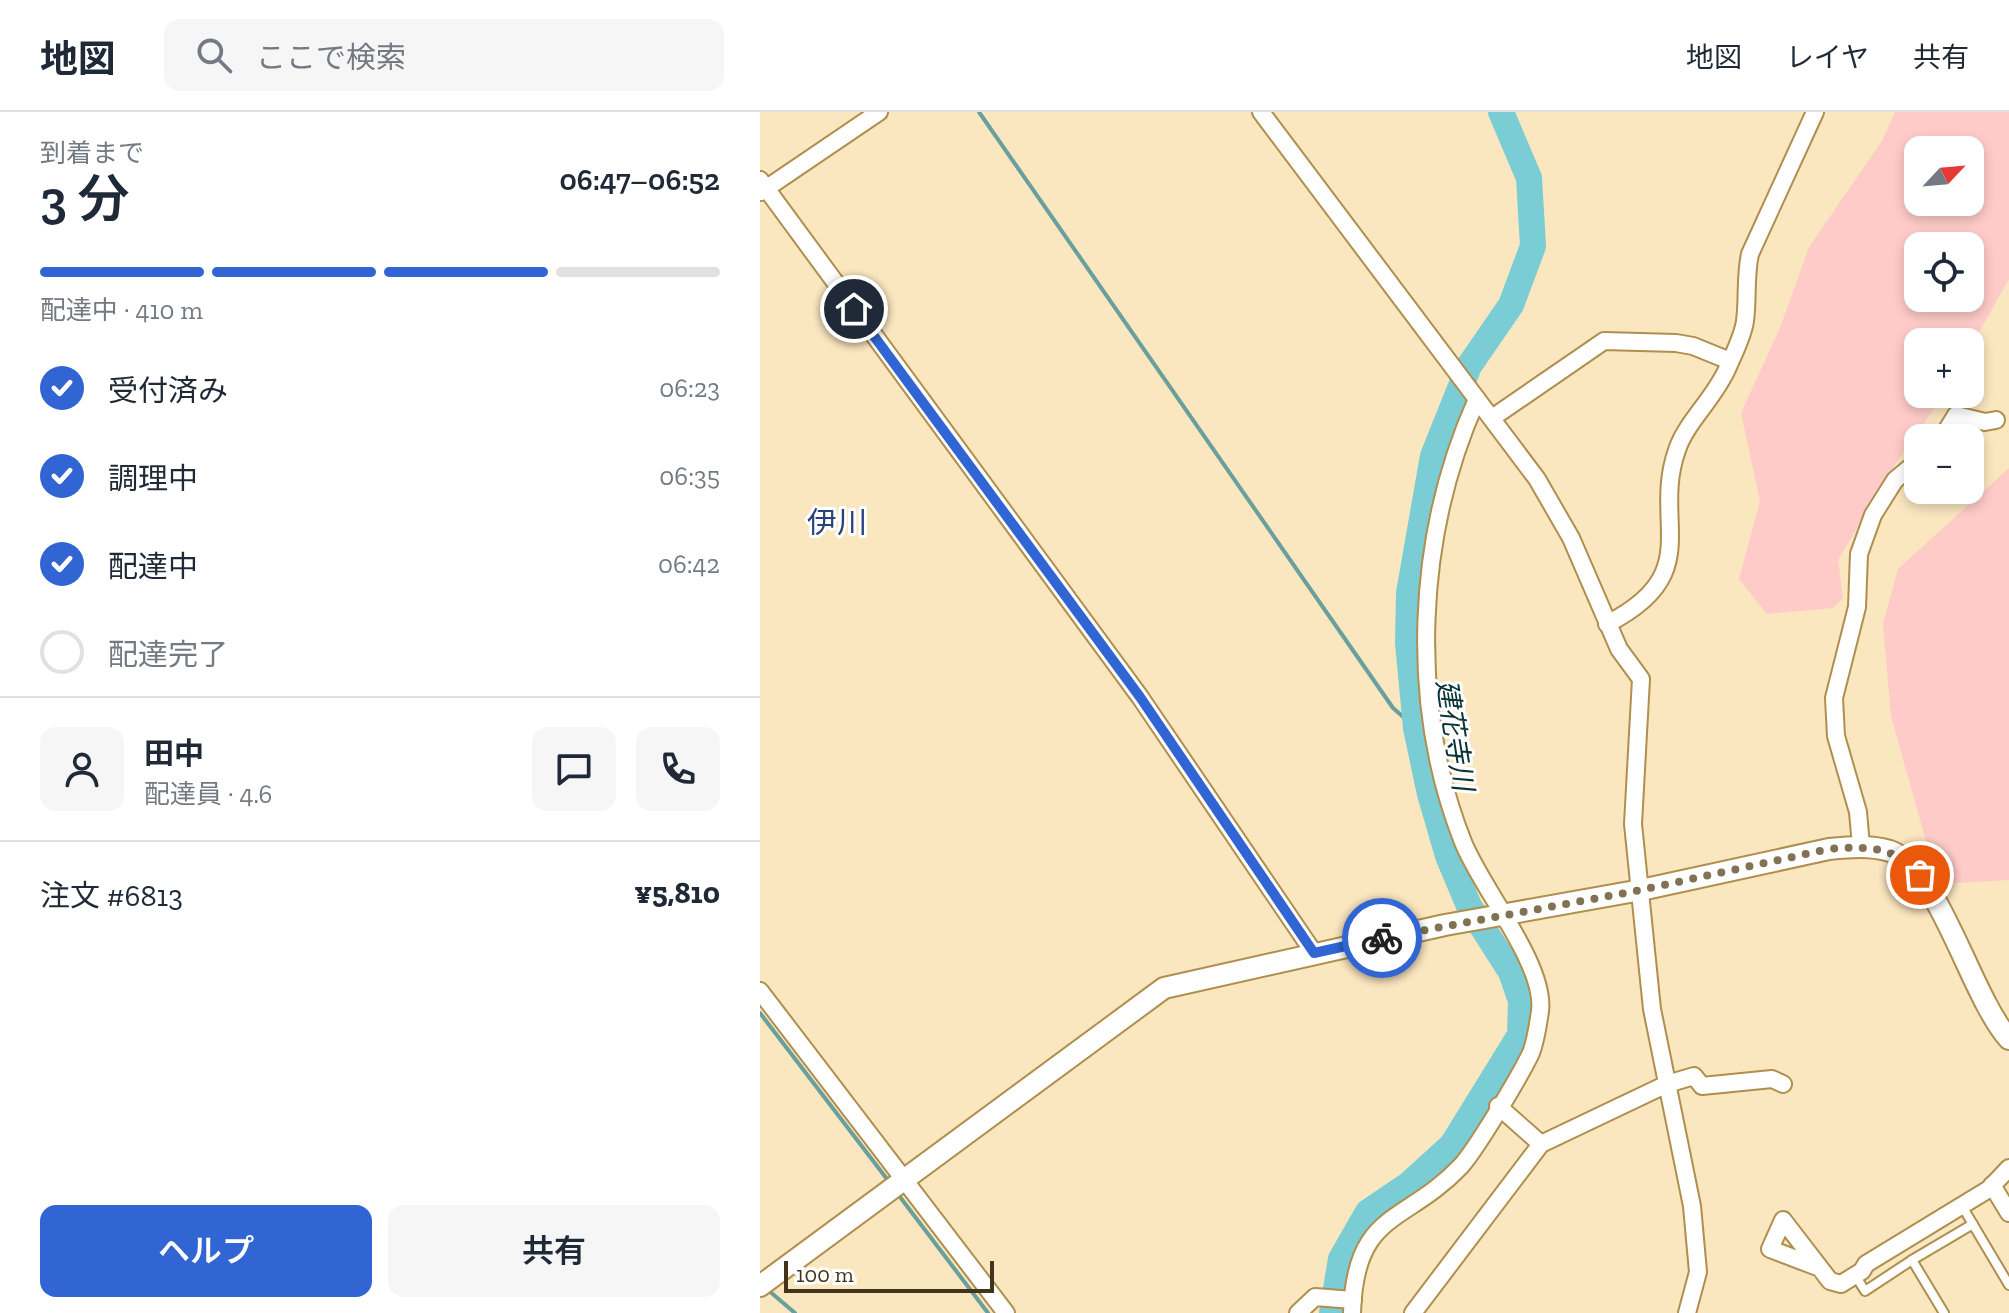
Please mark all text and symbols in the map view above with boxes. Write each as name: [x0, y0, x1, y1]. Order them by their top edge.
search box: [164, 19, 724, 91]
icon: search: [192, 33, 236, 77]
text: 地図: [40, 36, 116, 82]
text: ここで検索: [256, 40, 406, 76]
text: 地図: [1686, 41, 1742, 74]
text: レイヤ: [1786, 41, 1869, 74]
text: 共有: [1913, 41, 1969, 74]
north arrow: [1904, 136, 1984, 216]
map controls: [1904, 136, 1984, 504]
text: 到着まで: [40, 137, 144, 169]
text: 06:47–06:52: [559, 162, 720, 198]
text: 3 分: [40, 168, 129, 230]
button: locate: [1904, 232, 1984, 312]
pin: [820, 275, 888, 343]
icon: home: [832, 287, 876, 331]
text: 配達中 · 410 m: [40, 294, 203, 326]
button: +: [1904, 328, 1984, 408]
icon: check: [40, 366, 84, 410]
text: 06:23: [659, 372, 720, 404]
text: 受付済み: [108, 373, 228, 409]
button: −: [1904, 424, 1984, 504]
icon: check: [40, 454, 84, 498]
text: 06:35: [659, 460, 720, 492]
text: 調理中: [108, 461, 198, 497]
district label: 伊川: [807, 505, 867, 541]
icon: check: [40, 542, 84, 586]
text: 06:42: [658, 548, 720, 580]
text: 配達中: [108, 549, 198, 585]
text: 配達完了: [108, 637, 228, 673]
water label: 建花寺川: [1430, 677, 1481, 796]
button: person: [40, 727, 124, 811]
button: chat: [532, 727, 616, 811]
button: phone: [636, 727, 720, 811]
text: 田中: [144, 736, 204, 772]
text: 配達員 · 4.6: [144, 778, 272, 810]
pin: [1886, 841, 1954, 909]
icon: bag: [1898, 853, 1942, 897]
text: ¥5,810: [634, 875, 720, 911]
text: 注文 #6813: [40, 878, 183, 914]
courier: [1342, 898, 1422, 978]
icon: bike: [1360, 916, 1404, 960]
button: ヘルプ: [40, 1205, 372, 1297]
button: 共有: [388, 1205, 720, 1297]
scale bar: [784, 1257, 994, 1293]
text: 100 m: [796, 1261, 854, 1288]

